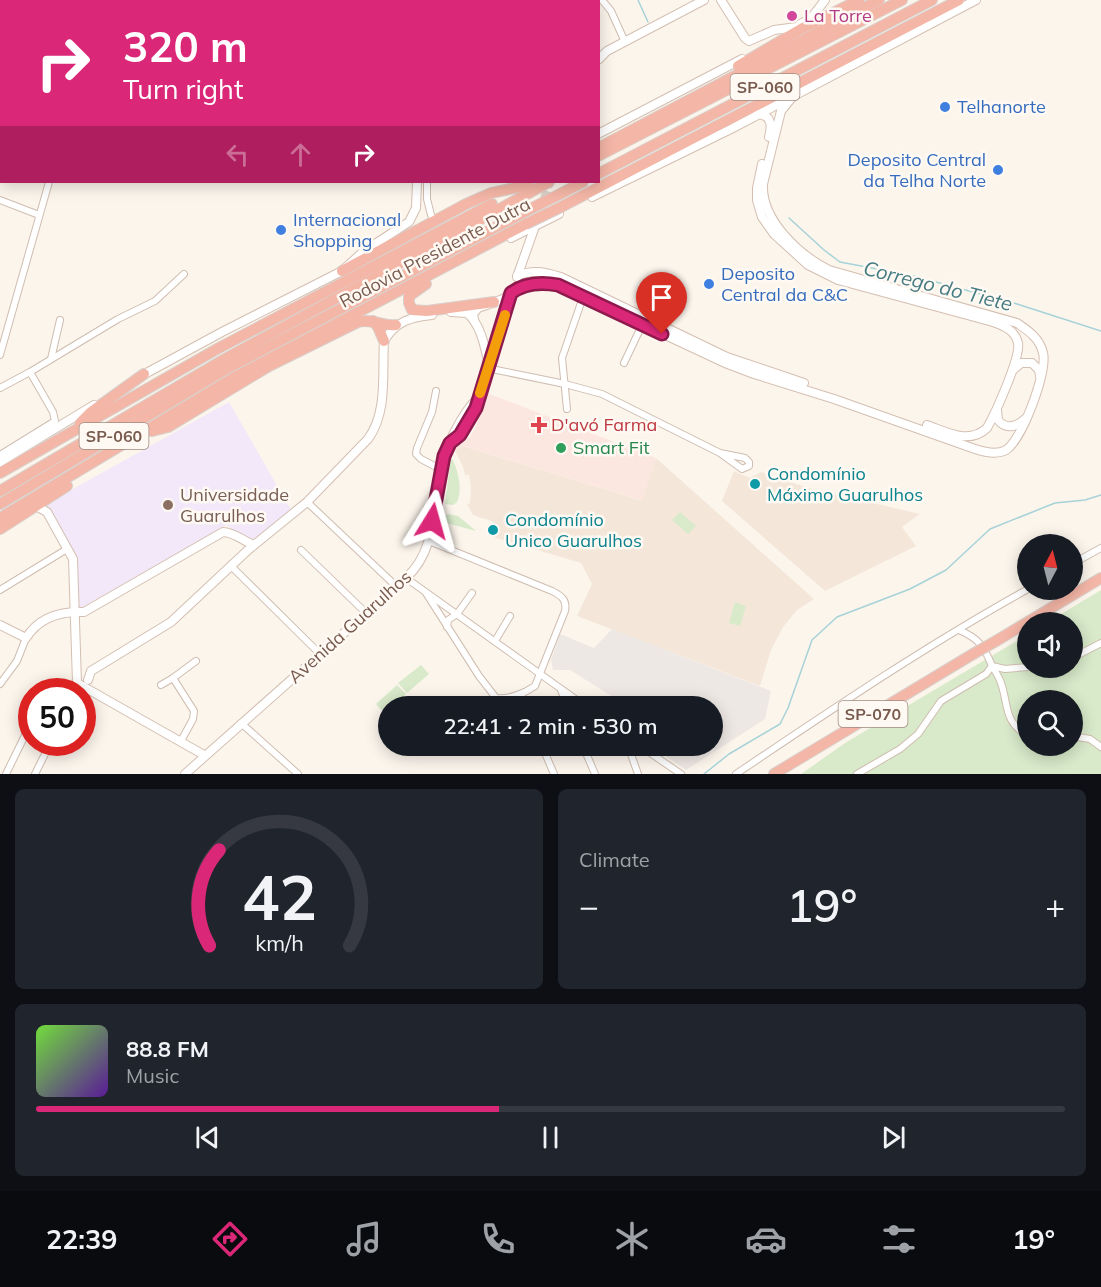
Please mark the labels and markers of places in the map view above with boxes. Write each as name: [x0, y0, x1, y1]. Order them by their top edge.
place label: La Torre: [804, 4, 872, 27]
marker: La Torre: [785, 9, 799, 23]
place label: Telhanorte: [957, 95, 1046, 118]
marker: Telhanorte: [938, 100, 952, 114]
place label: Deposito Central da Telha Norte: [847, 148, 986, 192]
marker: Deposito Central da Telha Norte: [991, 163, 1005, 177]
place label: Internacional Shopping: [293, 208, 401, 252]
marker: Internacional Shopping: [274, 223, 288, 237]
place label: Deposito Central da C&C: [721, 262, 848, 306]
pin: [636, 272, 687, 334]
marker: Deposito Central da C&C: [702, 277, 716, 291]
place label: D'avó Farma: [551, 413, 657, 436]
marker: D'avó Farma: [532, 418, 546, 432]
place label: Smart Fit: [573, 436, 650, 459]
marker: Smart Fit: [554, 441, 568, 455]
place label: Condomínio Máximo Guarulhos: [767, 462, 923, 506]
marker: Condomínio Máximo Guarulhos: [748, 477, 762, 491]
place label: Universidade Guarulhos: [180, 483, 289, 527]
marker: Universidade Guarulhos: [161, 498, 175, 512]
place label: Condomínio Unico Guarulhos: [505, 508, 642, 552]
marker: Condomínio Unico Guarulhos: [486, 523, 500, 537]

